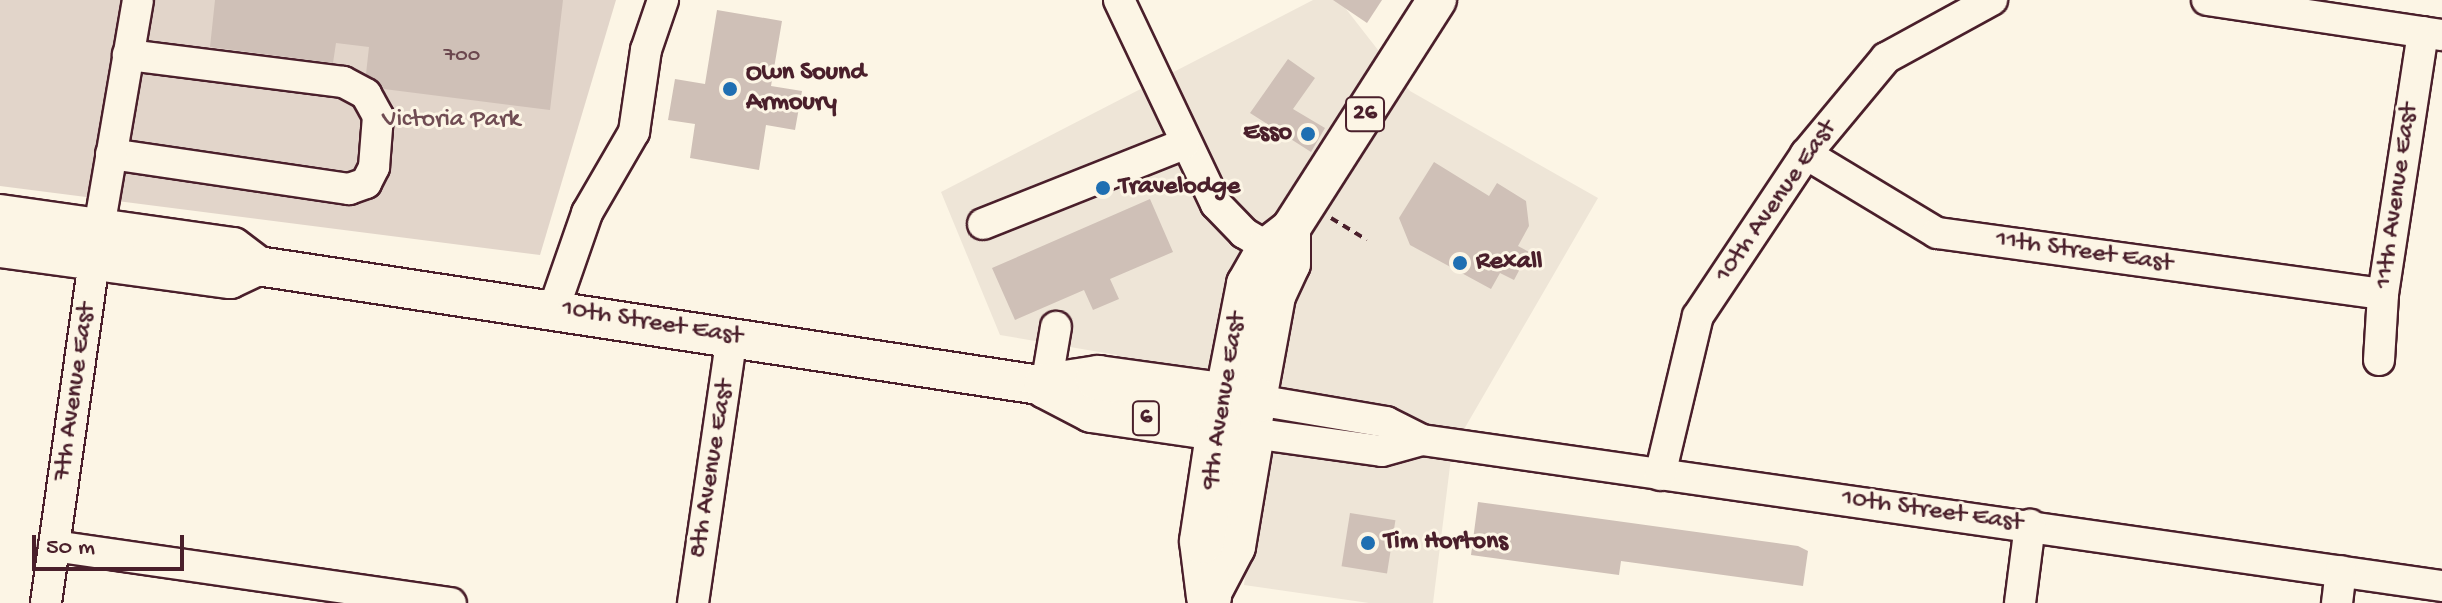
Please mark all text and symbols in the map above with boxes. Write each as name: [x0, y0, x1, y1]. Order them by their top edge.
house number: 700: [444, 44, 480, 70]
place label: Own Sound Armoury: [746, 58, 866, 120]
marker: Own Sound Armoury: [721, 80, 739, 98]
road number: 26: [1345, 94, 1385, 134]
street label: 11th Avenue East: [2370, 101, 2426, 291]
park label: Victoria Park: [382, 105, 520, 137]
street label: 10th Avenue East: [1709, 115, 1845, 289]
place label: Esso: [1243, 118, 1292, 150]
marker: Esso: [1299, 125, 1317, 143]
place label: Travelodge: [1119, 172, 1240, 204]
marker: Travelodge: [1094, 179, 1112, 197]
street label: 11th Street East: [1994, 225, 2174, 281]
place label: Rexall: [1476, 247, 1543, 279]
marker: Rexall: [1451, 254, 1469, 272]
street label: 10th Street East: [560, 294, 744, 354]
street label: 7th Avenue East: [48, 301, 104, 483]
street label: 9th Avenue East: [1196, 310, 1254, 492]
street label: 8th Avenue East: [684, 378, 742, 560]
road number: 6: [1130, 398, 1162, 438]
street label: 10th Street East: [1840, 484, 2024, 540]
scale bar: [36, 519, 188, 569]
place label: Tim Hortons: [1384, 527, 1508, 559]
text: 50 m: [46, 534, 95, 563]
marker: Tim Hortons: [1359, 534, 1377, 552]

